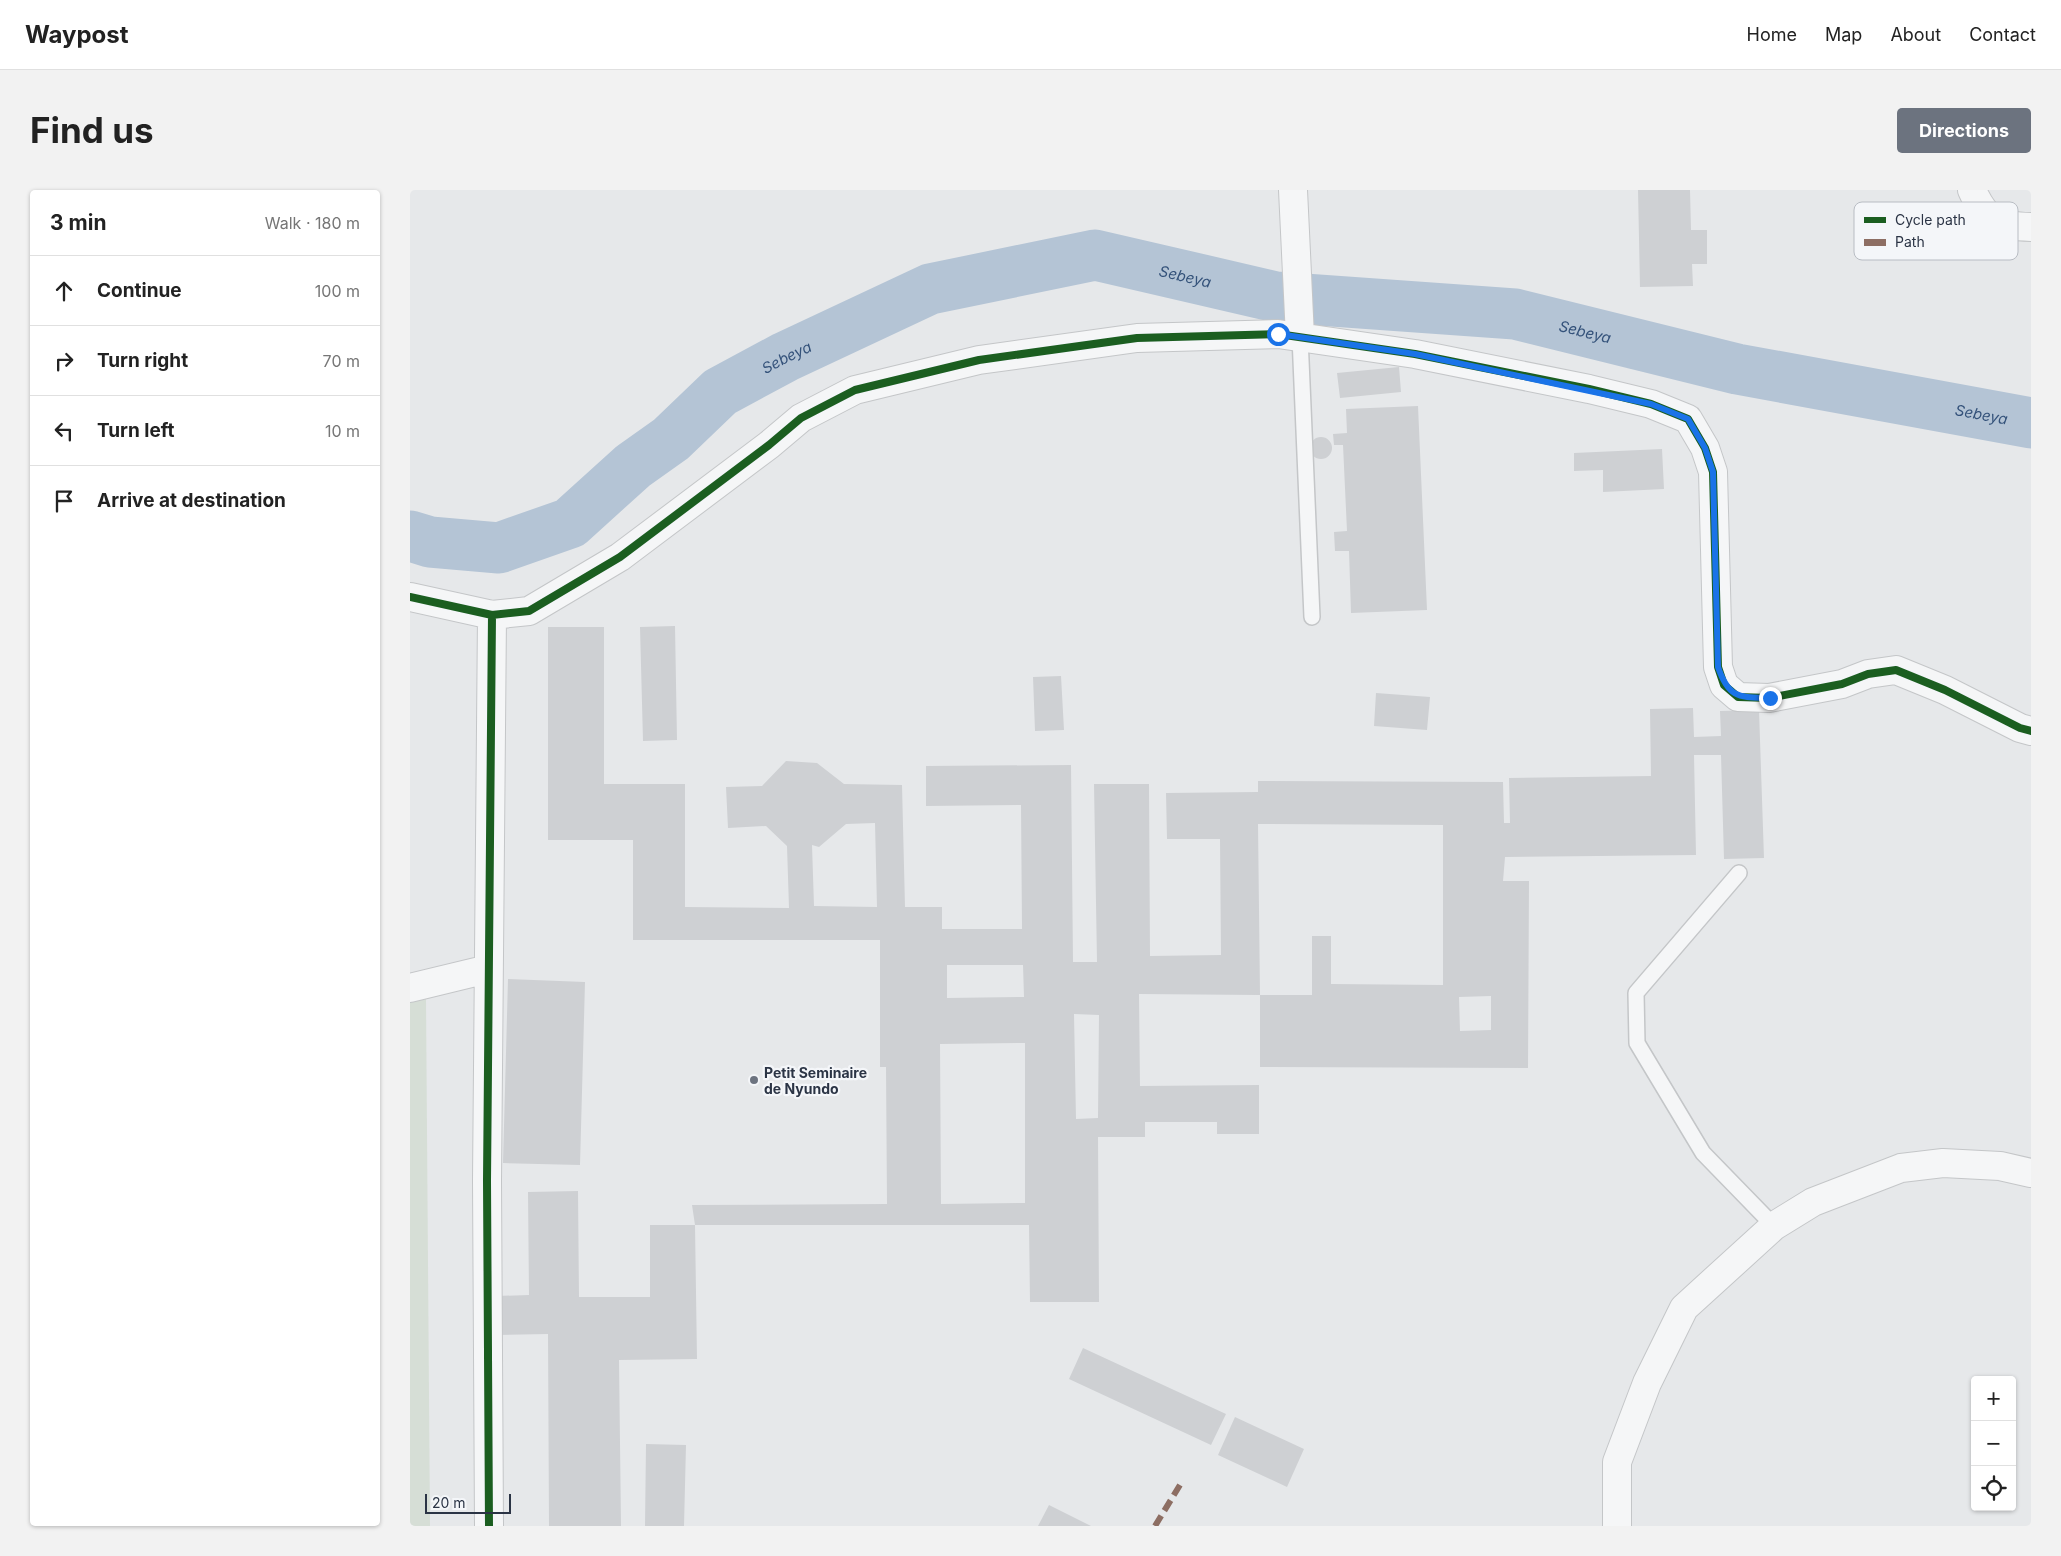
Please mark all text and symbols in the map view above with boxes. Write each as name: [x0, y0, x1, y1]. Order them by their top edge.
text: Waypost: [25, 20, 129, 49]
text: Home: [1747, 24, 1797, 45]
text: Map: [1825, 24, 1862, 45]
text: About: [1890, 24, 1941, 45]
text: Contact: [1969, 24, 2036, 45]
button: Directions: [1897, 108, 2031, 153]
text: Find us: [30, 109, 154, 151]
legend: [1854, 202, 2018, 260]
text: 3 min: [50, 210, 106, 235]
text: Cycle path: [1895, 211, 1966, 228]
text: Walk · 180 m: [265, 213, 360, 233]
text: Path: [1895, 233, 1925, 250]
water label: Sebeya: [1157, 261, 1213, 291]
icon: ahead: [50, 277, 78, 305]
text: Continue: [97, 279, 182, 302]
text: 100 m: [315, 281, 360, 301]
water label: Sebeya: [1557, 316, 1613, 347]
route start: [1267, 323, 1290, 346]
water label: Sebeya: [758, 337, 814, 377]
icon: right: [50, 347, 78, 375]
text: Turn right: [97, 349, 188, 372]
text: 70 m: [323, 351, 360, 371]
water label: Sebeya: [1954, 400, 2009, 428]
icon: left: [50, 417, 78, 445]
text: Turn left: [97, 419, 175, 442]
text: 10 m: [325, 421, 360, 441]
icon: arrive: [50, 487, 78, 515]
text: Arrive at destination: [97, 489, 286, 512]
route end: [1759, 687, 1782, 710]
place label: Petit Seminaire de Nyundo: [764, 1064, 867, 1097]
marker: Petit Seminaire de Nyundo: [748, 1074, 760, 1086]
map controls: [1971, 1376, 2016, 1511]
button: +: [1971, 1376, 2016, 1421]
button: −: [1971, 1421, 2016, 1466]
button: locate: [1971, 1466, 2016, 1511]
scale bar: [425, 1491, 511, 1514]
text: 20 m: [432, 1494, 466, 1511]

